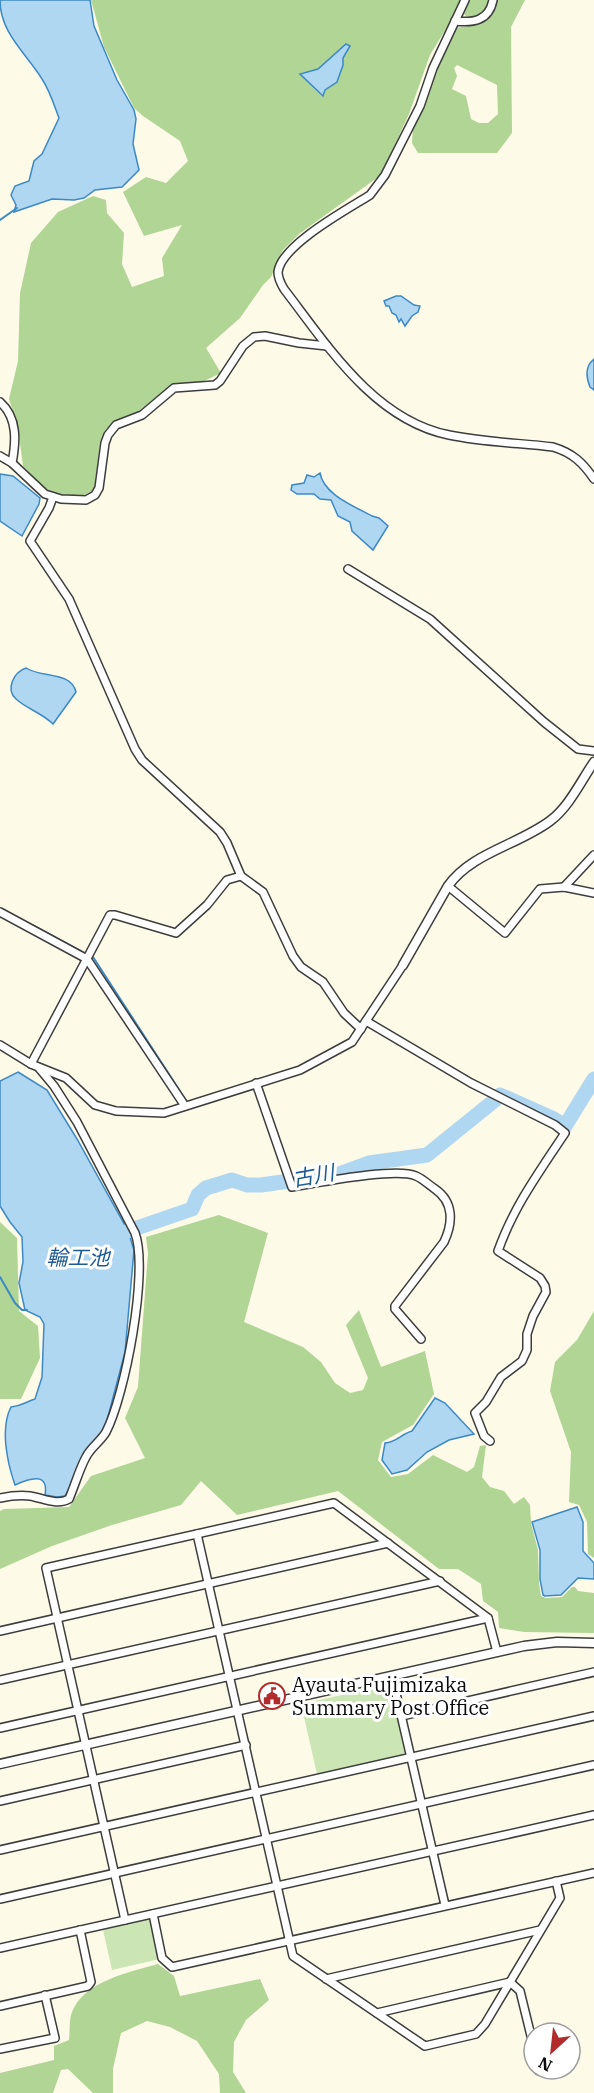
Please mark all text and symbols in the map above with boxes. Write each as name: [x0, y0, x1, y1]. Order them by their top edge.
water label: 古川: [290, 1157, 338, 1192]
water label: 輪工池: [47, 1243, 111, 1271]
place label: Ayauta Fujimizaka Summary Post Office: [292, 1671, 489, 1721]
public building icon: Ayauta Fujimizaka Summary Post Office: [257, 1681, 287, 1711]
north arrow: [522, 2021, 582, 2081]
text: N: [535, 2053, 555, 2076]

